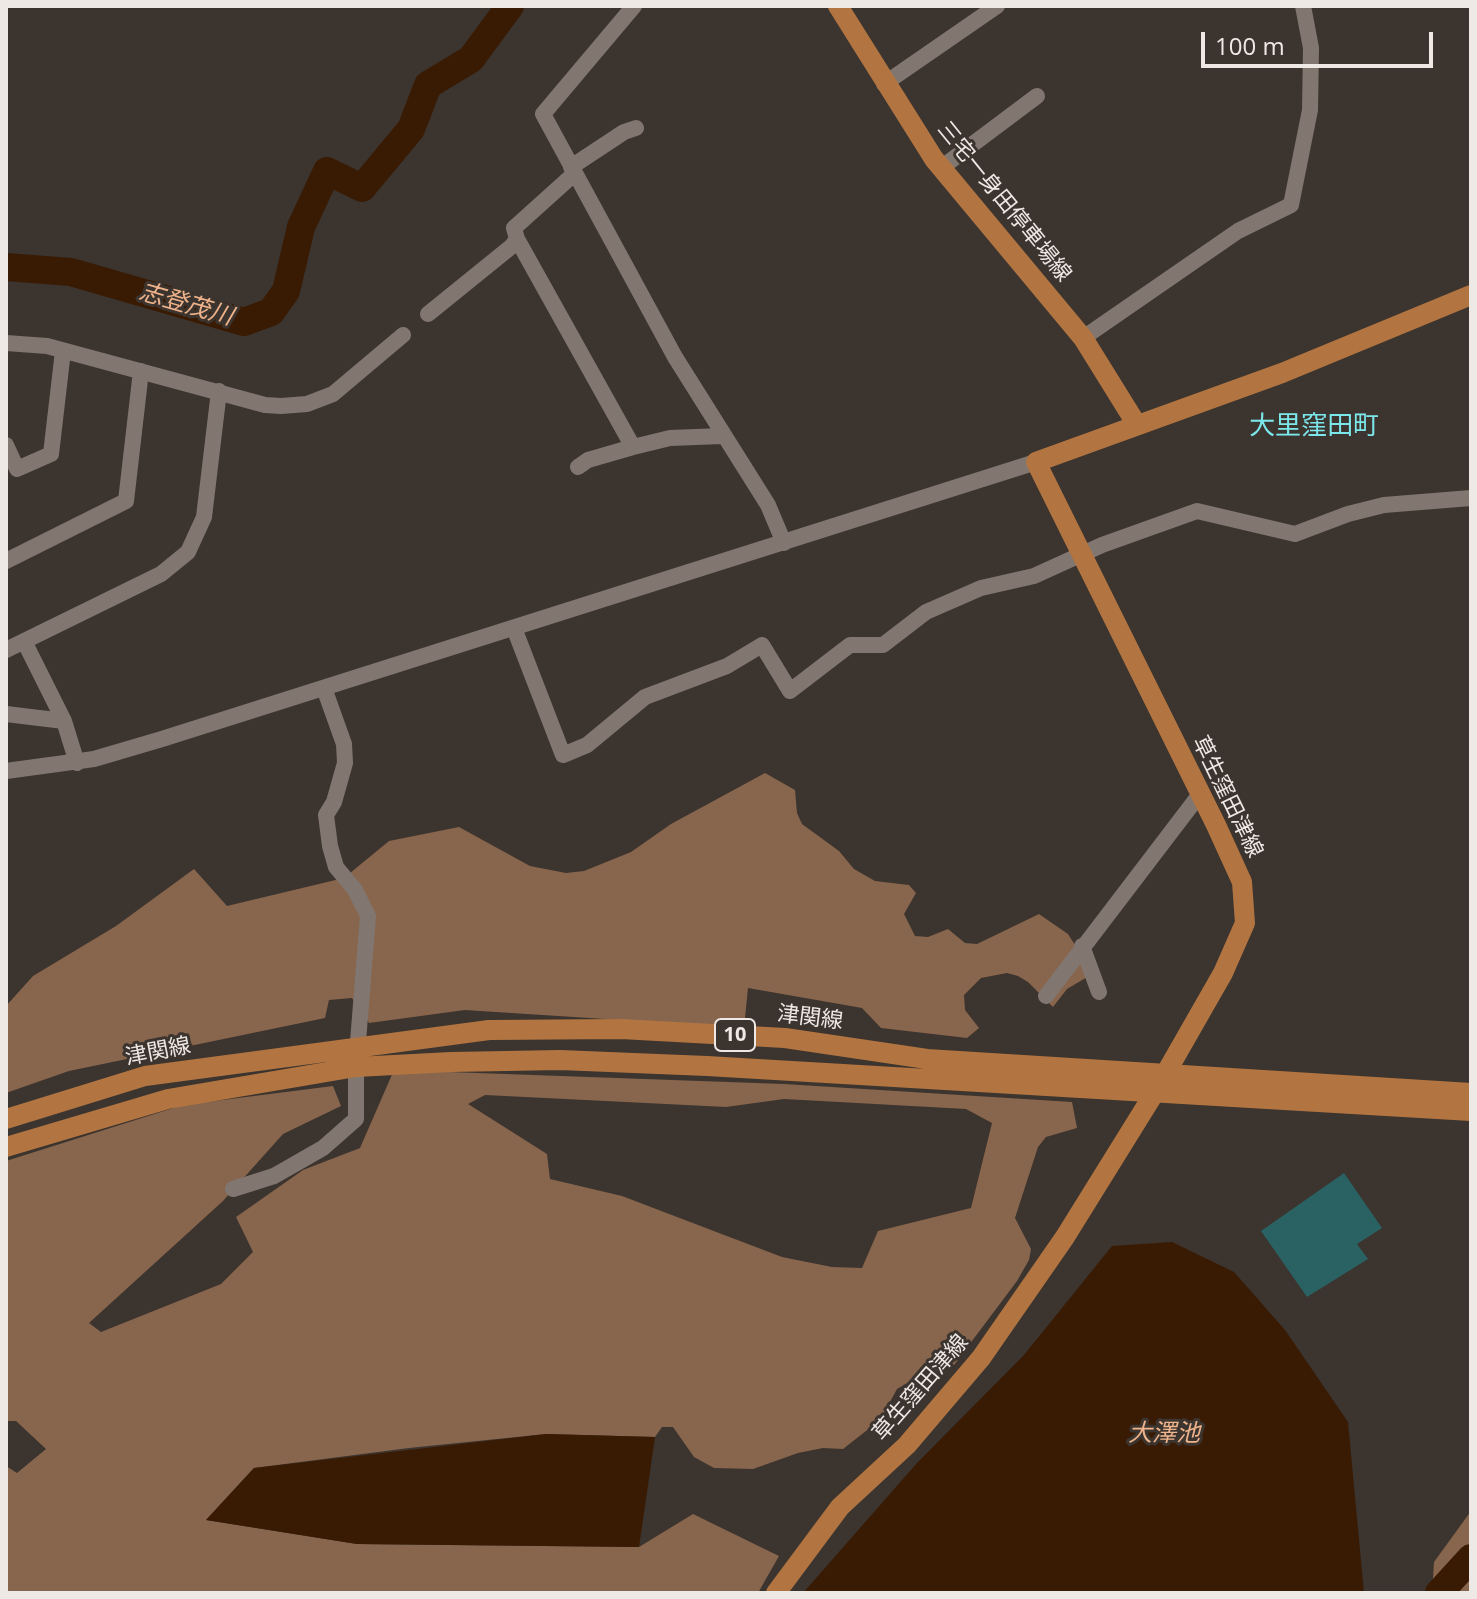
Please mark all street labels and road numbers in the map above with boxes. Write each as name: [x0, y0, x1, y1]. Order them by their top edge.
street label: 三宅一身田停車場線: [931, 117, 1077, 287]
street label: 草生窪田津線: [1186, 732, 1268, 862]
street label: 津関線: [776, 1001, 844, 1035]
road number: 10: [715, 1019, 755, 1051]
street label: 津関線: [123, 1033, 193, 1071]
street label: 草生窪田津線: [868, 1330, 974, 1446]

